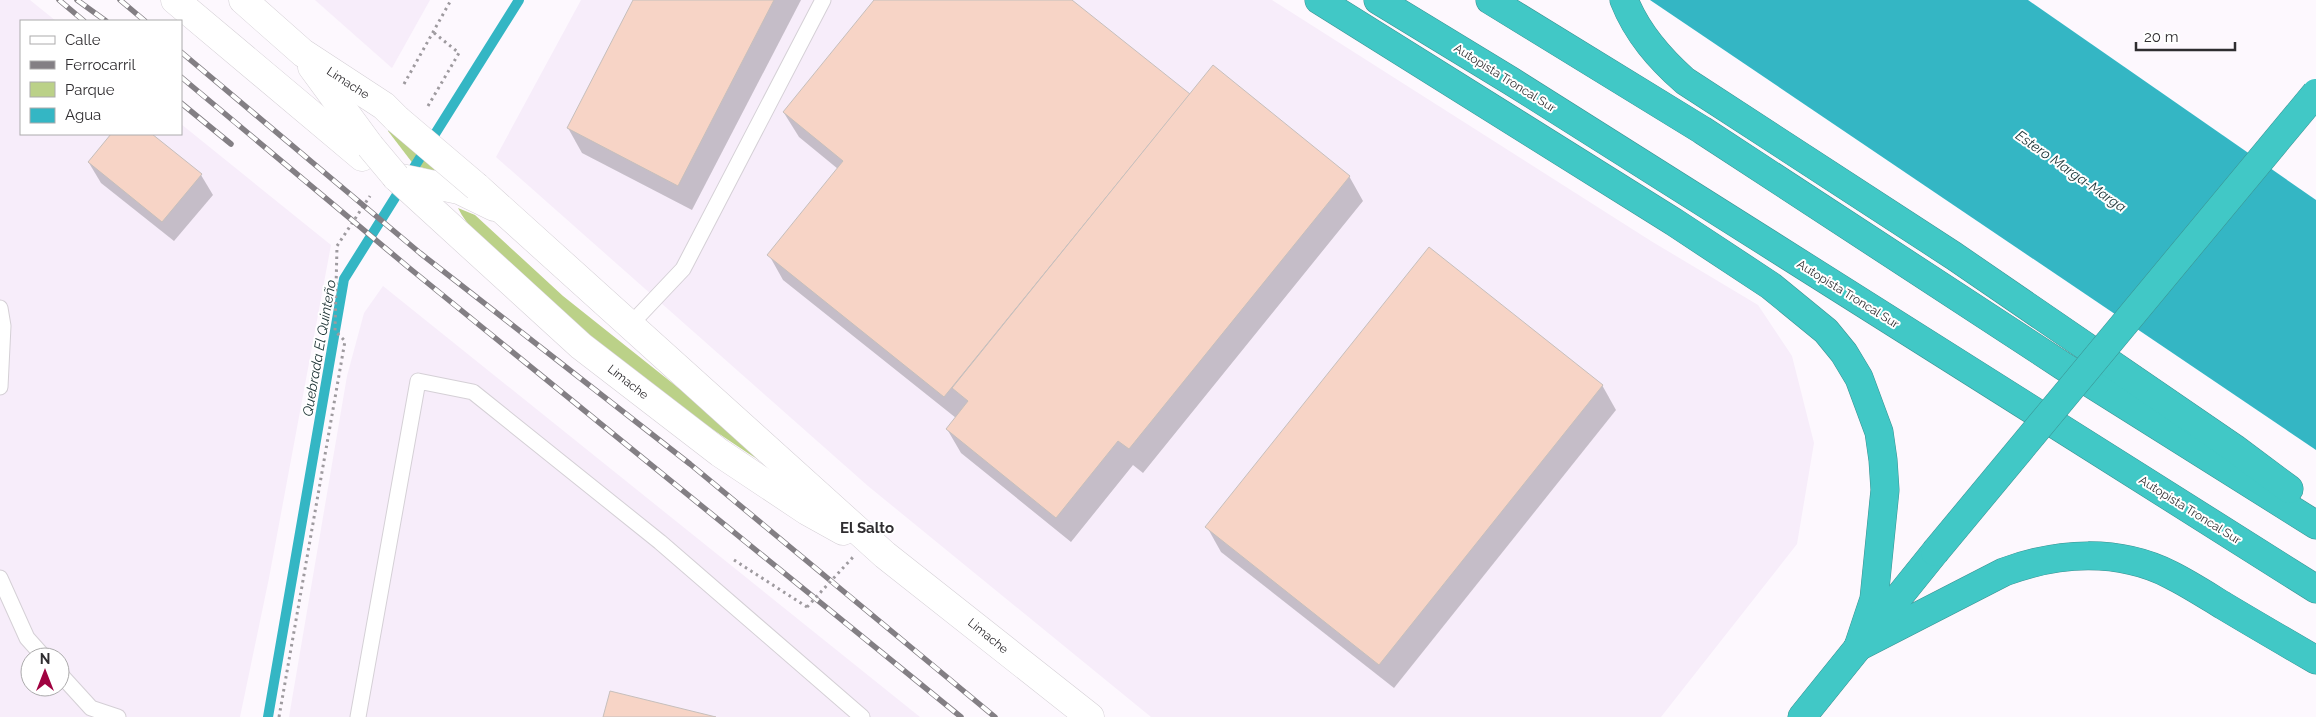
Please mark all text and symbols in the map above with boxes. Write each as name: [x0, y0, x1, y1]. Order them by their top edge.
legend: [20, 20, 182, 135]
scale bar: [2136, 20, 2235, 52]
text: 20 m: [2144, 28, 2179, 46]
text: Calle: [65, 31, 101, 49]
street label: Autopista Troncal Sur: [1452, 41, 1559, 115]
text: Ferrocarril: [65, 56, 137, 74]
street label: Limache: [324, 64, 372, 102]
text: Parque: [65, 81, 115, 99]
text: Agua: [65, 106, 101, 124]
water label: Estero Marga-Marga: [2013, 127, 2129, 215]
street label: Autopista Troncal Sur: [1795, 257, 1902, 331]
water label: Quebrada El Quinteño: [299, 278, 339, 418]
street label: Limache: [605, 362, 651, 402]
street label: Autopista Troncal Sur: [2137, 473, 2244, 547]
district label: El Salto: [840, 519, 894, 537]
street label: Limache: [965, 616, 1011, 656]
north arrow: [20, 647, 70, 697]
text: N: [40, 651, 50, 667]

